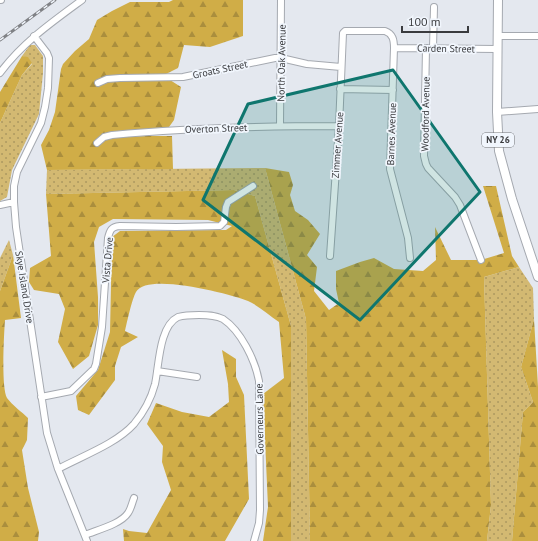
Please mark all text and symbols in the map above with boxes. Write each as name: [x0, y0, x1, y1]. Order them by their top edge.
scale bar: [402, 8, 468, 34]
text: 100 m: [408, 14, 441, 29]
street label: North Oak Avenue: [274, 24, 289, 102]
street label: Carden Street: [417, 41, 476, 56]
street label: Groats Street: [192, 57, 249, 82]
street label: Woodford Avenue: [418, 77, 433, 151]
street label: Barnes Avenue: [384, 103, 399, 165]
street label: Zimmer Avenue: [329, 111, 346, 179]
street label: Overton Street: [185, 121, 248, 136]
road number: NY 26: [482, 133, 514, 147]
street label: Vista Drive: [99, 237, 116, 285]
street label: Skye Island Drive: [12, 250, 37, 324]
street label: Governeurs Lane: [252, 383, 267, 455]

